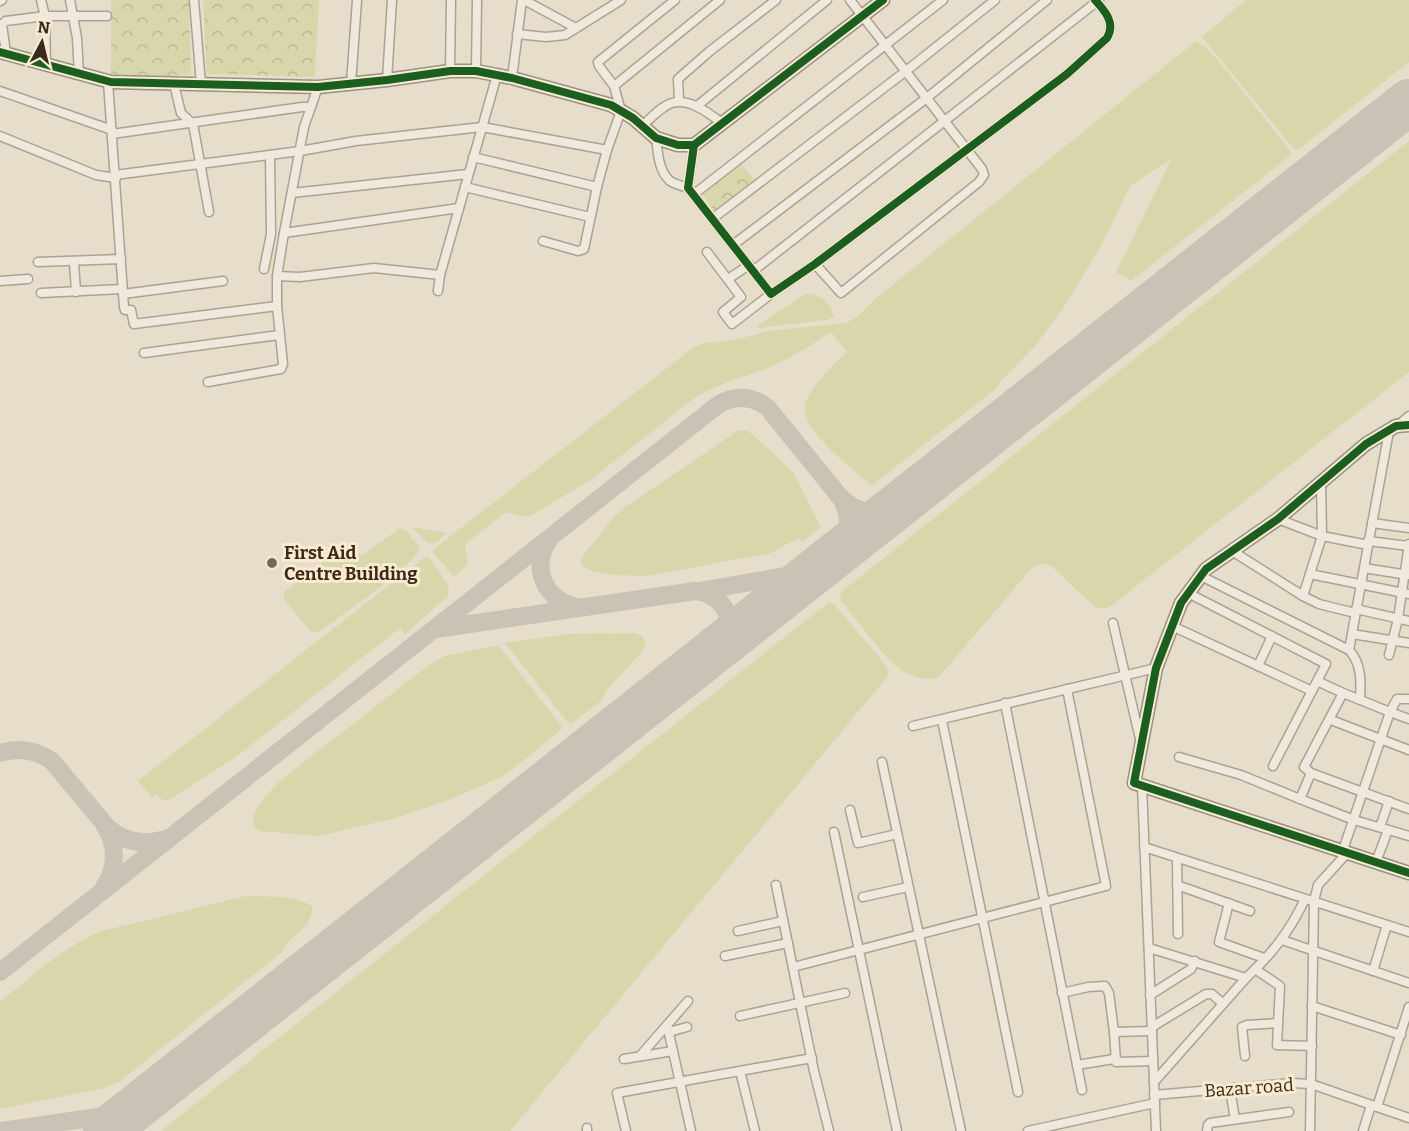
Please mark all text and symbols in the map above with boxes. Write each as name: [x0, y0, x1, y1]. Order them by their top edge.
north arrow: [12, 12, 72, 72]
text: N: [36, 17, 51, 38]
place label: First Aid Centre Building: [284, 542, 418, 585]
marker: First Aid Centre Building: [265, 556, 279, 570]
street label: Bazar road: [1204, 1074, 1295, 1102]

